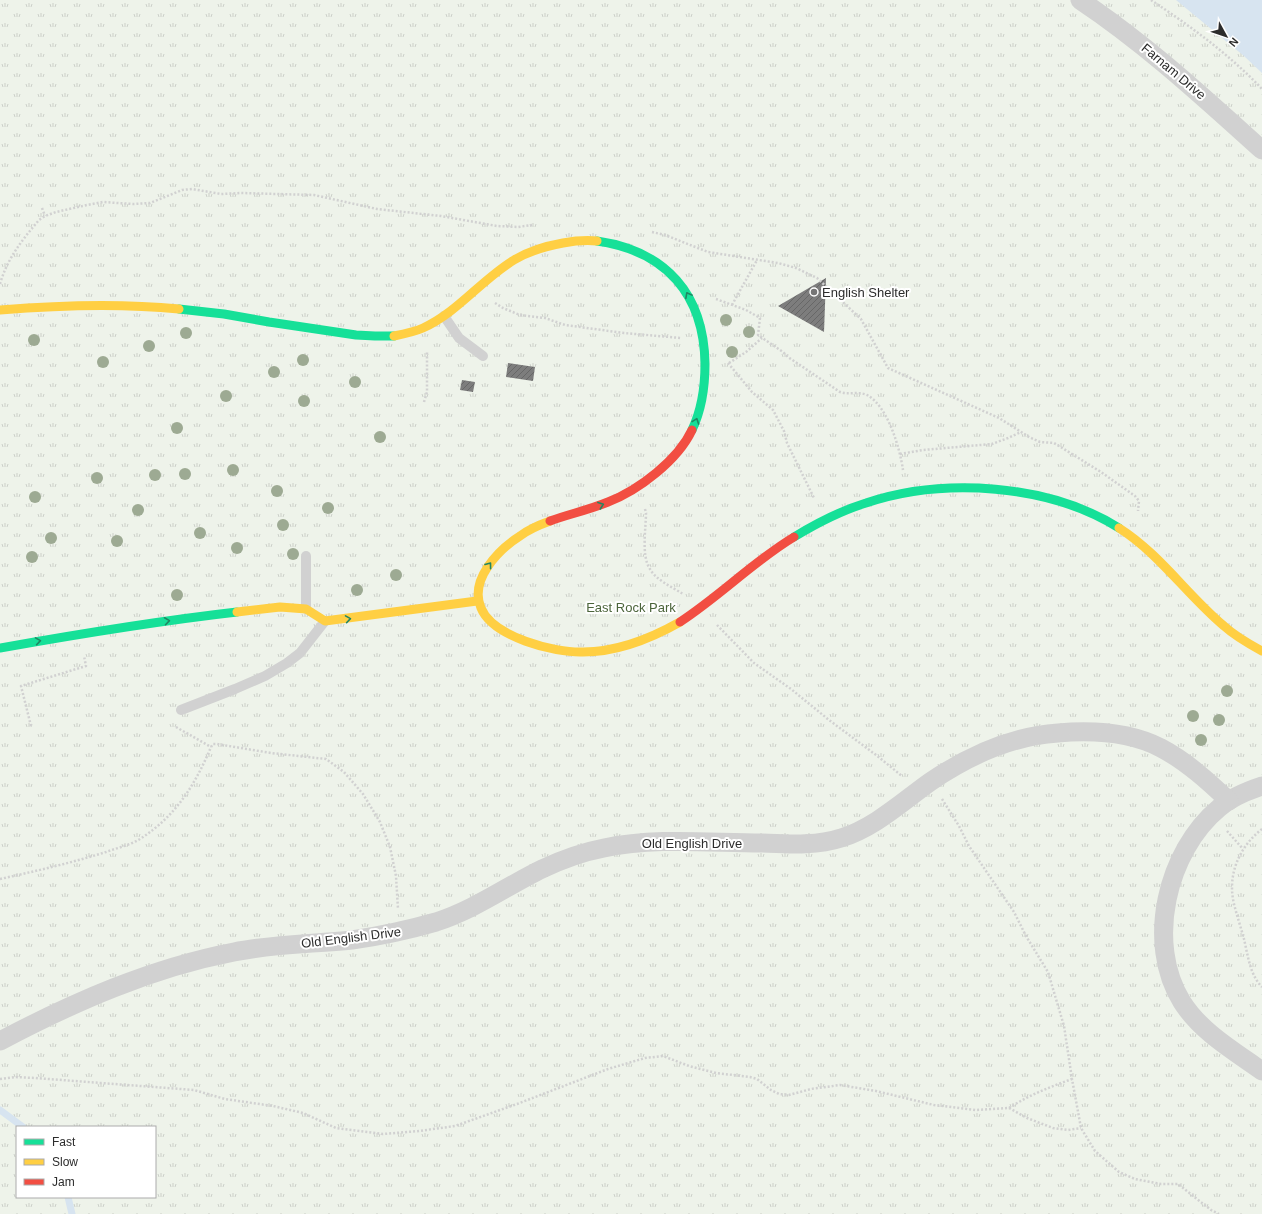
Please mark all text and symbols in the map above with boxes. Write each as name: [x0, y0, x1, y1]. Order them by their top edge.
north arrow: [1206, 16, 1246, 56]
text: N: [1226, 36, 1241, 49]
street label: Farnam Drive: [1139, 40, 1209, 102]
place label: English Shelter: [822, 285, 910, 300]
marker: English Shelter: [809, 287, 819, 297]
one-way arrow: [685, 292, 693, 299]
one-way arrow: [691, 418, 700, 425]
one-way arrow: [598, 501, 605, 509]
one-way arrow: [484, 562, 491, 569]
park label: East Rock Park: [586, 600, 676, 615]
one-way arrow: [345, 615, 351, 623]
one-way arrow: [164, 617, 170, 626]
one-way arrow: [35, 637, 41, 646]
street label: Old English Drive: [642, 836, 742, 851]
street label: Old English Drive: [300, 924, 402, 951]
legend: [16, 1126, 156, 1198]
text: Fast: [52, 1135, 76, 1149]
text: Slow: [52, 1155, 78, 1169]
text: Jam: [52, 1175, 75, 1189]

